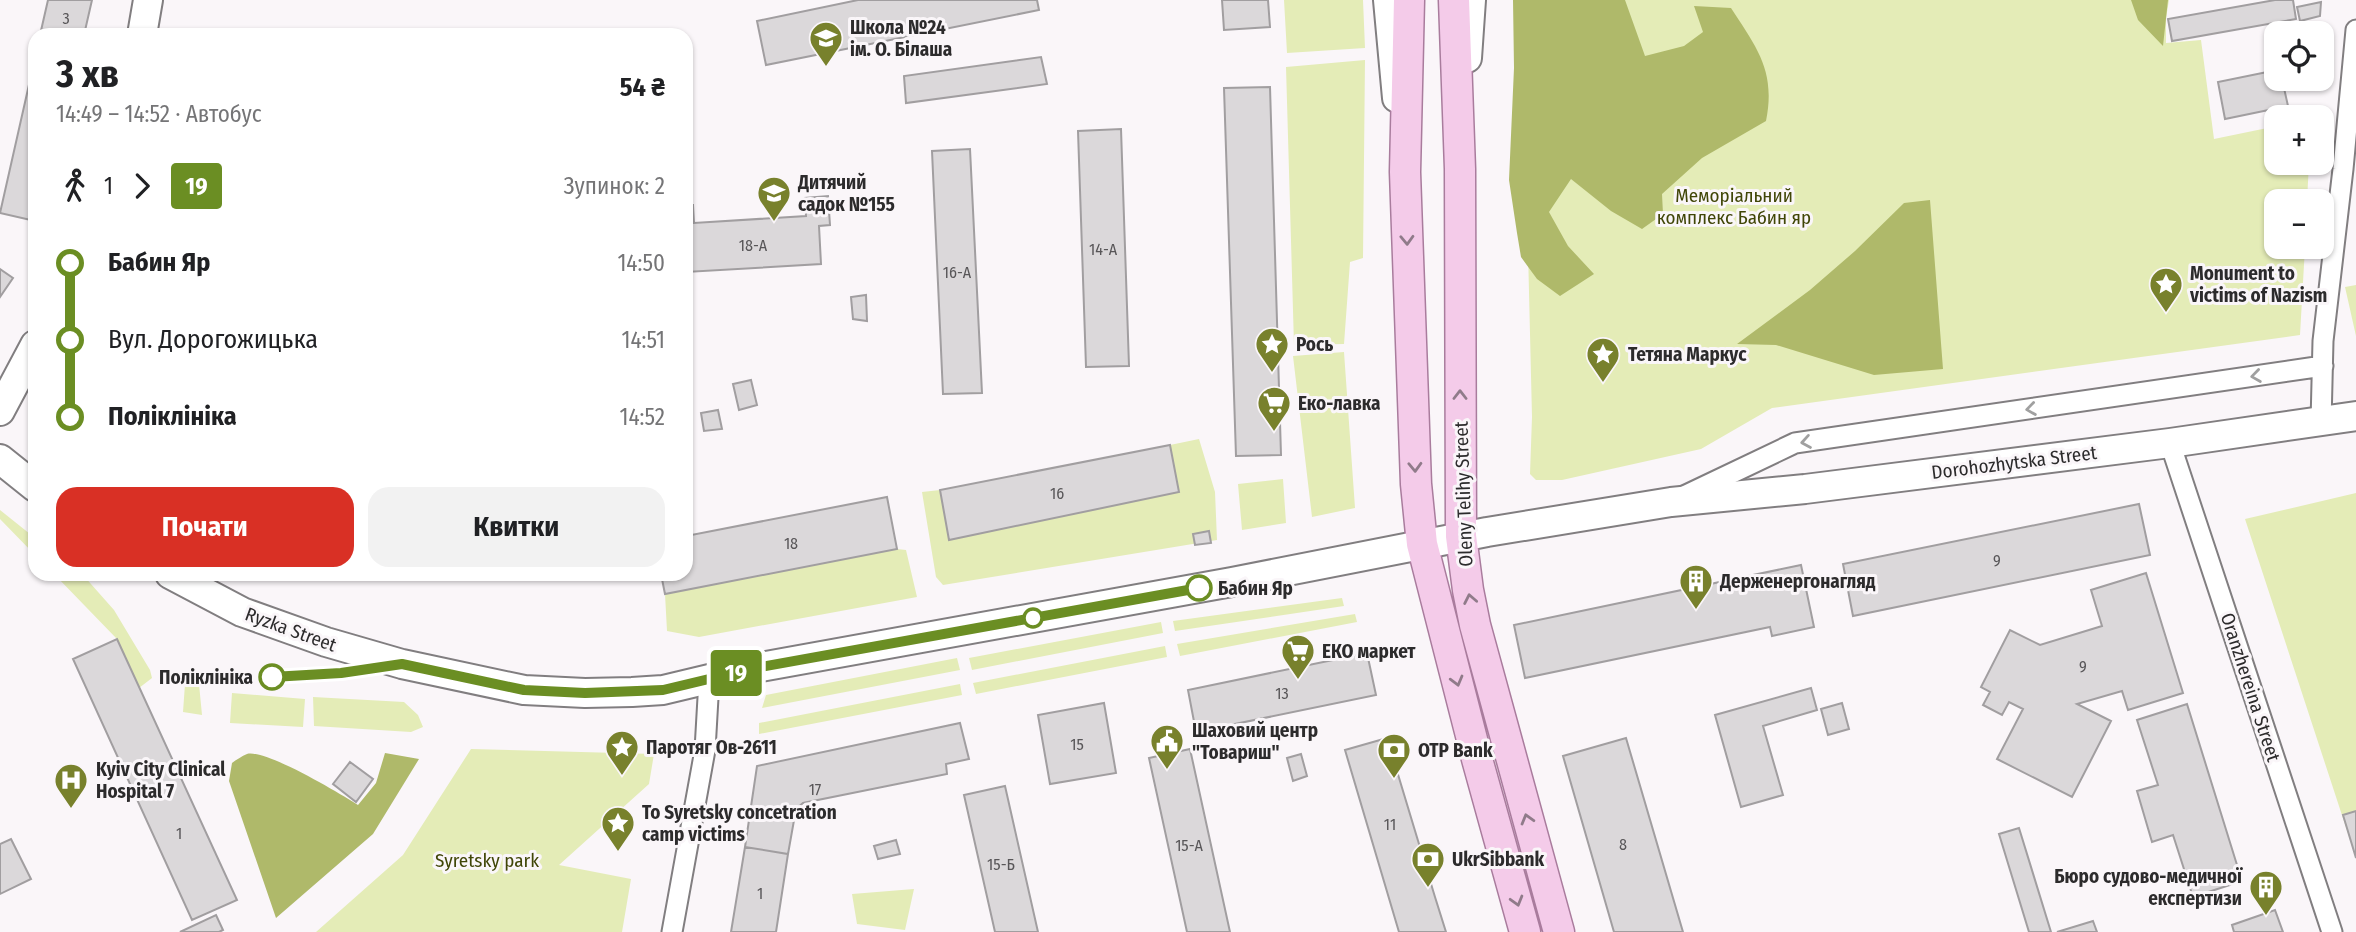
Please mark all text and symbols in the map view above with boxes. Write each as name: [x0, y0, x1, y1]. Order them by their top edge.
house number: 3: [62, 9, 70, 28]
place label: Школа №24 ім. О. Білаша: [850, 16, 952, 61]
school or university icon: Школа №24 ім. О. Білаша: [807, 19, 845, 68]
map controls: [2264, 21, 2334, 259]
button: locate: [2264, 21, 2334, 91]
text: 3 хв: [56, 51, 119, 97]
text: 54 ₴: [620, 72, 665, 103]
text: 14:49 – 14:52 · Автобус: [56, 100, 262, 128]
button: +: [2264, 105, 2334, 175]
icon: walk: [56, 167, 94, 205]
icon: forward: [123, 167, 161, 205]
place label: Дитячий садок №155: [797, 171, 895, 216]
text: 1: [104, 172, 113, 200]
text: 19: [185, 172, 208, 200]
text: Зупинок: 2: [564, 172, 665, 200]
school or university icon: Дитячий садок №155: [755, 174, 793, 223]
park label: Меморіальний комплекс Бабин яр: [1657, 184, 1811, 229]
button: −: [2264, 189, 2334, 259]
one-way arrow: [1400, 235, 1415, 246]
house number: 18-А: [739, 236, 768, 255]
house number: 14-А: [1089, 240, 1118, 259]
text: Бабин Яр: [108, 247, 210, 278]
text: 14:50: [617, 249, 665, 277]
place label: Monument to victims of Nazism: [2189, 262, 2327, 307]
house number: 16-А: [943, 263, 972, 282]
place icon: Monument to victims of Nazism: [2147, 265, 2185, 314]
text: Вул. Дорогожицька: [108, 324, 318, 355]
place icon: Рось: [1253, 325, 1291, 374]
text: 14:51: [622, 326, 665, 354]
place label: Рось: [1296, 333, 1333, 356]
place icon: Тетяна Маркус: [1584, 335, 1622, 384]
place label: Тетяна Маркус: [1628, 343, 1747, 366]
one-way arrow: [2250, 368, 2262, 383]
supermarket icon: Еко-лавка: [1255, 384, 1293, 433]
one-way arrow: [1452, 389, 1468, 399]
place label: Еко-лавка: [1298, 392, 1381, 415]
text: Поліклініка: [108, 401, 237, 432]
one-way arrow: [2025, 401, 2036, 416]
text: 14:52: [619, 403, 665, 431]
street label: Oleny Telihy Street: [1449, 420, 1478, 567]
one-way arrow: [1800, 434, 1812, 449]
street label: Dorohozhytska Street: [1930, 441, 2099, 484]
one-way arrow: [1408, 462, 1423, 473]
house number: 16: [1050, 484, 1064, 503]
button: Почати: [56, 487, 354, 567]
button: Квитки: [368, 487, 665, 567]
house number: 18: [784, 534, 798, 553]
house number: 9: [1993, 551, 2001, 570]
building icon: Держенергонагляд: [1677, 562, 1715, 611]
place label: Держенергонагляд: [1719, 570, 1876, 593]
marker: Бабин Яр: [1186, 575, 1212, 601]
place label: Бабин Яр: [1218, 577, 1293, 600]
one-way arrow: [1464, 593, 1479, 605]
street label: Ryzka Street: [242, 602, 340, 657]
unlabelled marker: [1023, 608, 1043, 628]
street label: Oranzhereina Street: [2216, 610, 2286, 765]
supermarket icon: ЕКО маркет: [1279, 632, 1317, 681]
place label: ЕКО маркет: [1322, 640, 1416, 663]
line badge: 19: [704, 650, 768, 696]
house number: 9: [2079, 657, 2087, 676]
text: 19: [725, 659, 747, 687]
marker: Поліклініка: [259, 664, 285, 690]
place label: Поліклініка: [159, 666, 253, 689]
one-way arrow: [1449, 675, 1463, 687]
house number: 13: [1275, 684, 1289, 703]
place label: Шаховий центр "Товариш": [1192, 719, 1318, 764]
public building icon: Шаховий центр "Товариш": [1148, 722, 1186, 771]
place icon: Паротяг Ов-2611: [603, 728, 641, 777]
bank icon: OTP Bank: [1375, 731, 1413, 780]
house number: 15: [1070, 735, 1084, 754]
place label: Паротяг Ов-2611: [646, 736, 777, 759]
place label: OTP Bank: [1418, 739, 1493, 762]
place label: Kyiv City Clinical Hospital 7: [96, 758, 226, 803]
hospital icon: Kyiv City Clinical Hospital 7: [52, 761, 90, 810]
house number: 17: [809, 780, 822, 799]
place label: To Syretsky concetration camp victims: [642, 801, 837, 846]
place icon: To Syretsky concetration camp victims: [599, 804, 637, 853]
one-way arrow: [1521, 813, 1536, 825]
house number: 11: [1384, 815, 1396, 834]
house number: 1: [176, 824, 182, 843]
house number: 8: [1619, 835, 1627, 854]
house number: 15-А: [1175, 836, 1203, 855]
bank icon: UkrSibbank: [1409, 840, 1447, 889]
place label: UkrSibbank: [1452, 848, 1544, 871]
park label: Syretsky park: [435, 849, 539, 872]
house number: 15-Б: [987, 855, 1015, 874]
place label: Бюро судово-медичної експертизи: [2054, 865, 2243, 910]
building icon: Бюро судово-медичної експертизи: [2247, 868, 2285, 917]
house number: 1: [757, 884, 763, 903]
one-way arrow: [1508, 895, 1523, 907]

